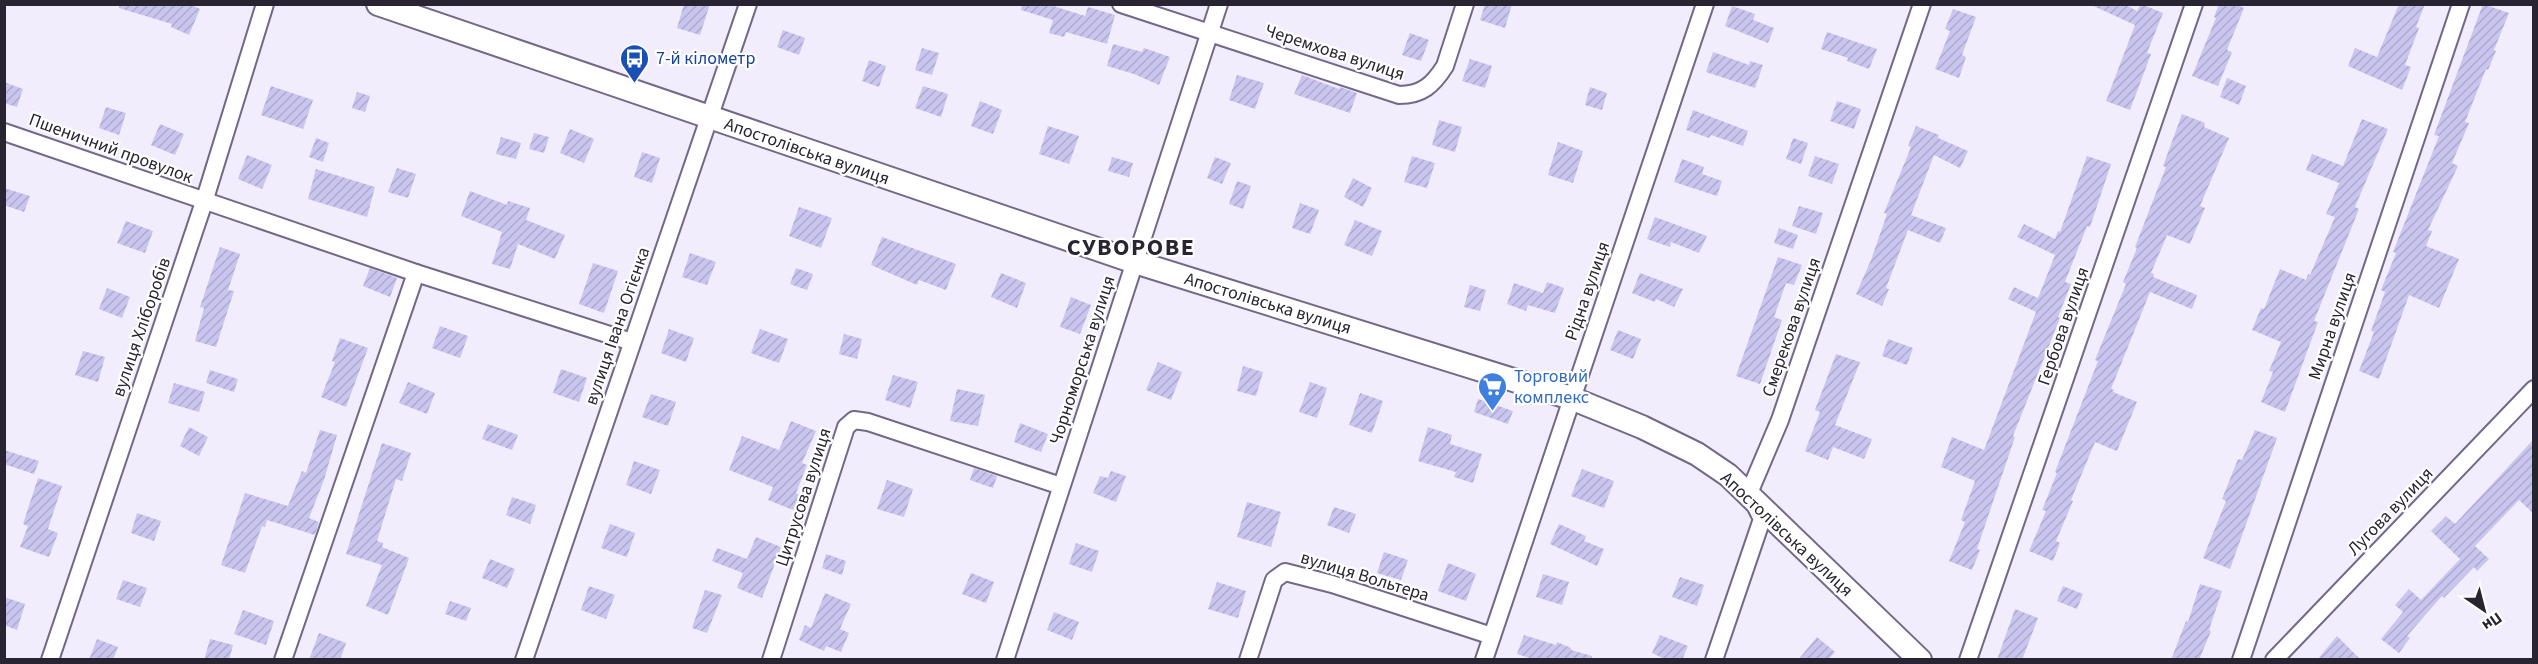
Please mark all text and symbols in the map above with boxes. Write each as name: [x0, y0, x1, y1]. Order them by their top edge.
street label: Черемхова вулиця: [1262, 18, 1408, 87]
bus stop icon: 7-й кілометр: [619, 42, 651, 84]
place label: 7-й кілометр: [656, 46, 755, 71]
street label: Пшеничний провулок: [25, 107, 196, 190]
street label: Апостолівська вулиця: [721, 111, 893, 192]
district label: СУВОРОВЕ: [1067, 230, 1195, 265]
street label: Рідна вулиця: [1559, 238, 1616, 344]
street label: вулиця Івана Огієнка: [579, 244, 656, 409]
street label: вулиця Хліборобів: [106, 254, 177, 400]
street label: Смерекова вулиця: [1756, 254, 1827, 400]
street label: Гербова вулиця: [2032, 264, 2095, 389]
street label: Апостолівська вулиця: [1181, 266, 1354, 341]
street label: Мирна вулиця: [2302, 269, 2363, 383]
street label: Чорноморська вулиця: [1043, 272, 1122, 448]
place label: Торговий комплекс: [1514, 364, 1589, 410]
supermarket icon: Торговий комплекс: [1477, 370, 1509, 412]
street label: Цитрусова вулиця: [769, 425, 838, 570]
street label: Лугова вулиця: [2342, 462, 2439, 561]
street label: Апостолівська вулиця: [1715, 466, 1859, 603]
street label: вулиця Вольтера: [1298, 545, 1432, 608]
north arrow: [2454, 580, 2514, 640]
text: Пн: [2478, 607, 2506, 636]

